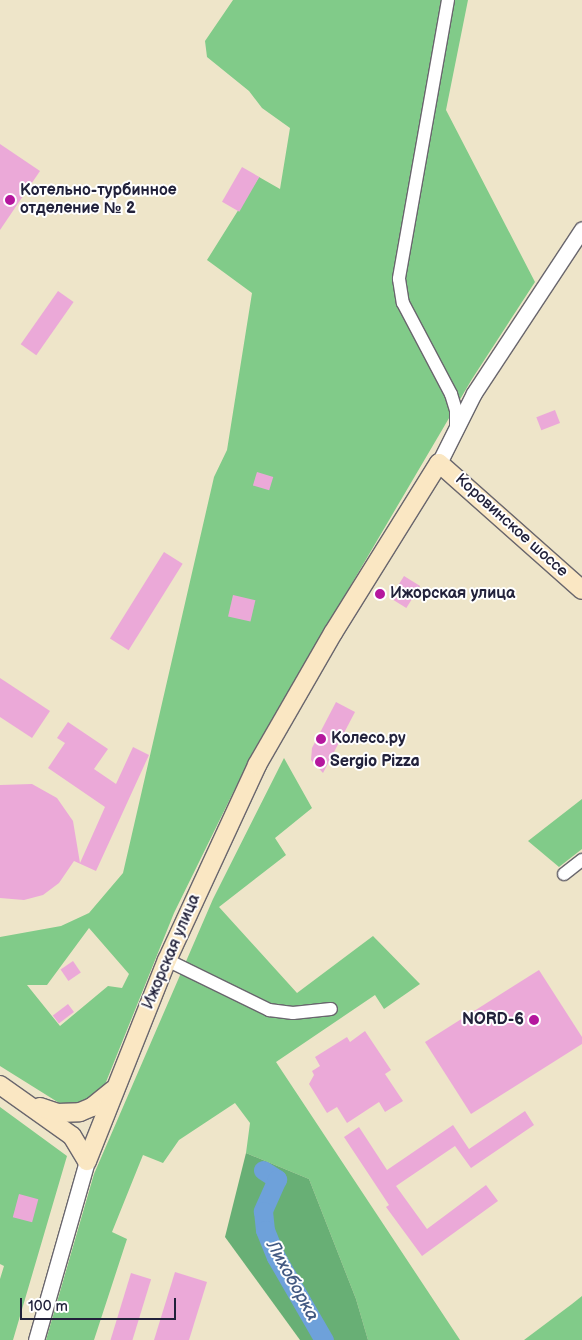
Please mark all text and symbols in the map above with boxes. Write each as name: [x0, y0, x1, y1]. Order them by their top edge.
place label: Котельно-турбинное отделение № 2: [20, 181, 177, 219]
marker: Котельно-турбинное отделение № 2: [4, 194, 16, 206]
street label: Коровинское шоссе: [451, 470, 571, 582]
place label: Ижорская улица: [390, 584, 515, 604]
marker: Ижорская улица: [374, 588, 386, 600]
place label: Колесо.ру: [331, 729, 406, 749]
marker: Колесо.ру: [315, 733, 327, 745]
place label: Sergio Pizza: [330, 752, 420, 772]
marker: Sergio Pizza: [314, 756, 326, 768]
street label: Ижорская улица: [139, 892, 205, 1012]
place label: NORD-6: [462, 1010, 524, 1030]
marker: NORD-6: [528, 1014, 540, 1026]
water label: Лихоборка: [261, 1237, 323, 1325]
scale bar: [22, 1288, 179, 1320]
text: 100 m: [28, 1297, 68, 1316]

